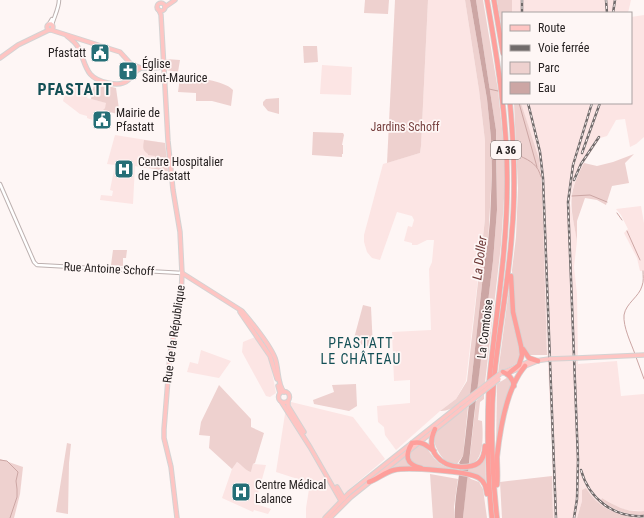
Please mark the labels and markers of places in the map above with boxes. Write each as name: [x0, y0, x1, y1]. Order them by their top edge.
public building icon: Pfastatt: [89, 42, 111, 64]
place label: Pfastatt: [48, 46, 86, 60]
place label: Église Saint-Maurice: [142, 56, 208, 85]
church icon: Église Saint-Maurice: [117, 60, 139, 82]
place label: Mairie de Pfastatt: [116, 106, 160, 134]
public building icon: Mairie de Pfastatt: [91, 109, 113, 131]
place label: Centre Hospitalier de Pfastatt: [138, 155, 224, 183]
hospital icon: Centre Hospitalier de Pfastatt: [113, 158, 135, 180]
place label: Centre Médical Lalance: [255, 478, 326, 506]
hospital icon: Centre Médical Lalance: [230, 481, 252, 503]

